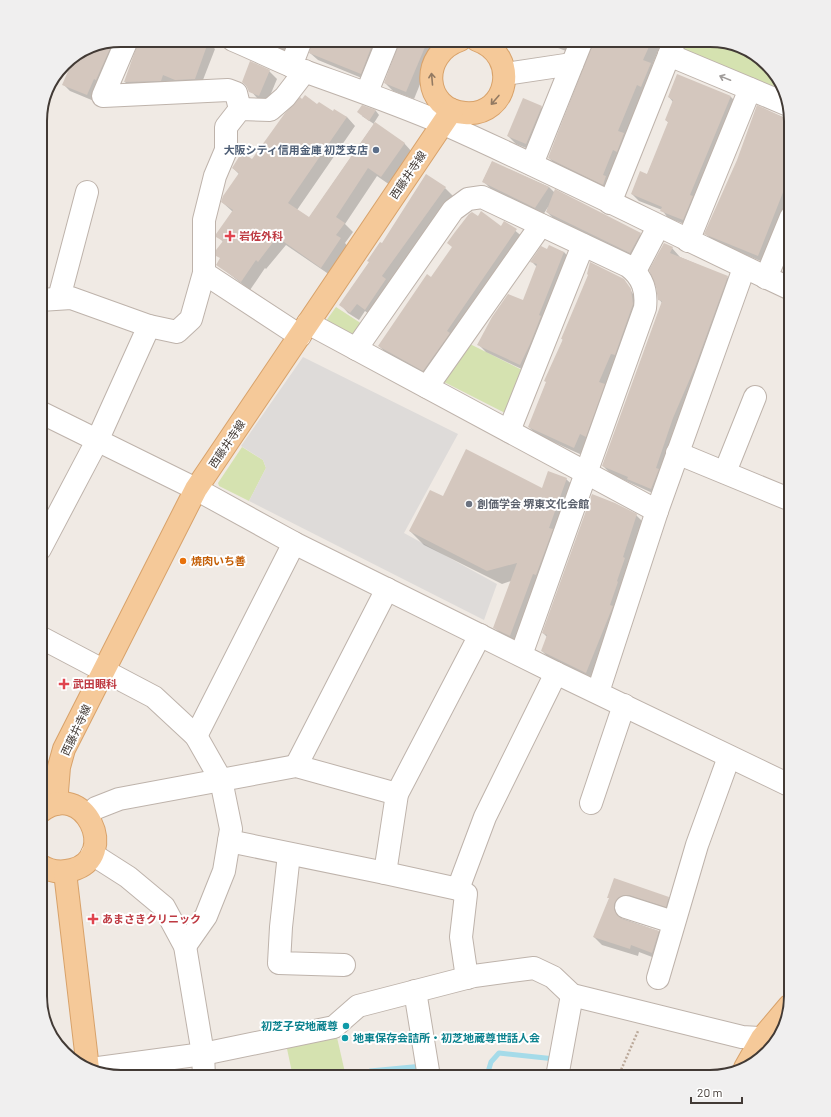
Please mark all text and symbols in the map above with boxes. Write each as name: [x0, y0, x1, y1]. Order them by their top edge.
one-way arrow: [428, 73, 435, 86]
one-way arrow: [719, 74, 731, 82]
one-way arrow: [490, 95, 499, 105]
place label: 大阪シティ信用金庫 初芝支店: [223, 143, 368, 156]
marker: 大阪シティ信用金庫 初芝支店: [371, 145, 381, 155]
street label: 西藤井寺線: [387, 148, 428, 201]
place label: 岩佐外科: [239, 229, 283, 242]
marker: 岩佐外科: [224, 230, 236, 242]
street label: 西藤井寺線: [206, 417, 247, 470]
place label: 創価学会 堺東文化会館: [477, 497, 589, 510]
marker: 創価学会 堺東文化会館: [464, 499, 474, 509]
place label: 焼肉いち善: [191, 554, 246, 567]
marker: 焼肉いち善: [178, 556, 188, 566]
place label: 武田眼科: [73, 677, 117, 690]
marker: 武田眼科: [58, 678, 70, 690]
street label: 西藤井寺線: [58, 702, 93, 757]
place label: あまさきクリニック: [102, 912, 201, 925]
marker: あまさきクリニック: [87, 913, 99, 925]
place label: 初芝子安地蔵尊: [261, 1019, 338, 1032]
marker: 初芝子安地蔵尊: [341, 1021, 351, 1031]
place label: 地車保存会詰所・初芝地蔵尊世話人会: [353, 1031, 540, 1044]
marker: 地車保存会詰所・初芝地蔵尊世話人会: [340, 1033, 350, 1043]
scale bar: [691, 1079, 742, 1105]
text: 20 m: [697, 1085, 723, 1099]

